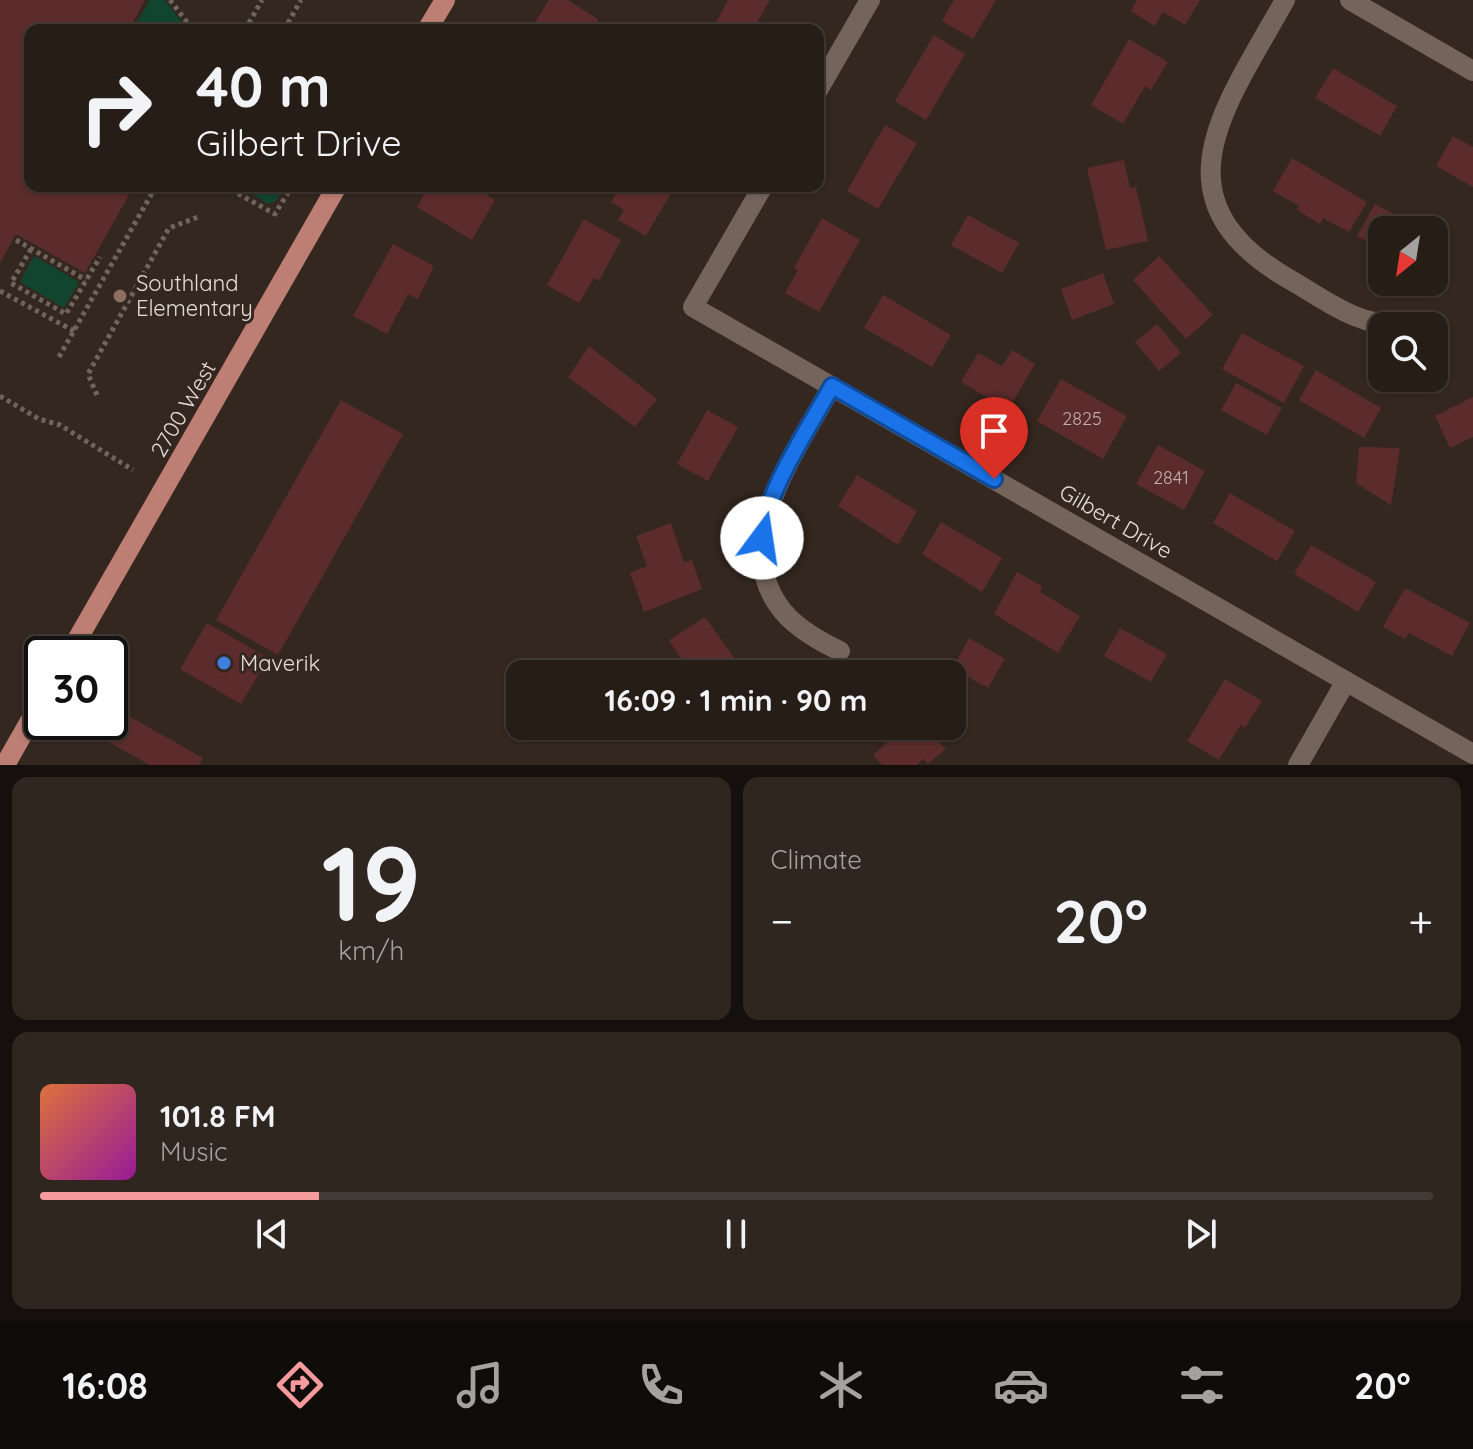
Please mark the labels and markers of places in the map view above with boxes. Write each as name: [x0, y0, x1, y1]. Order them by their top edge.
place label: Southland Elementary: [136, 269, 253, 322]
marker: Southland Elementary: [111, 287, 129, 305]
pin: [960, 397, 1028, 479]
place label: Maverik: [240, 649, 320, 677]
marker: Maverik: [215, 654, 233, 672]

